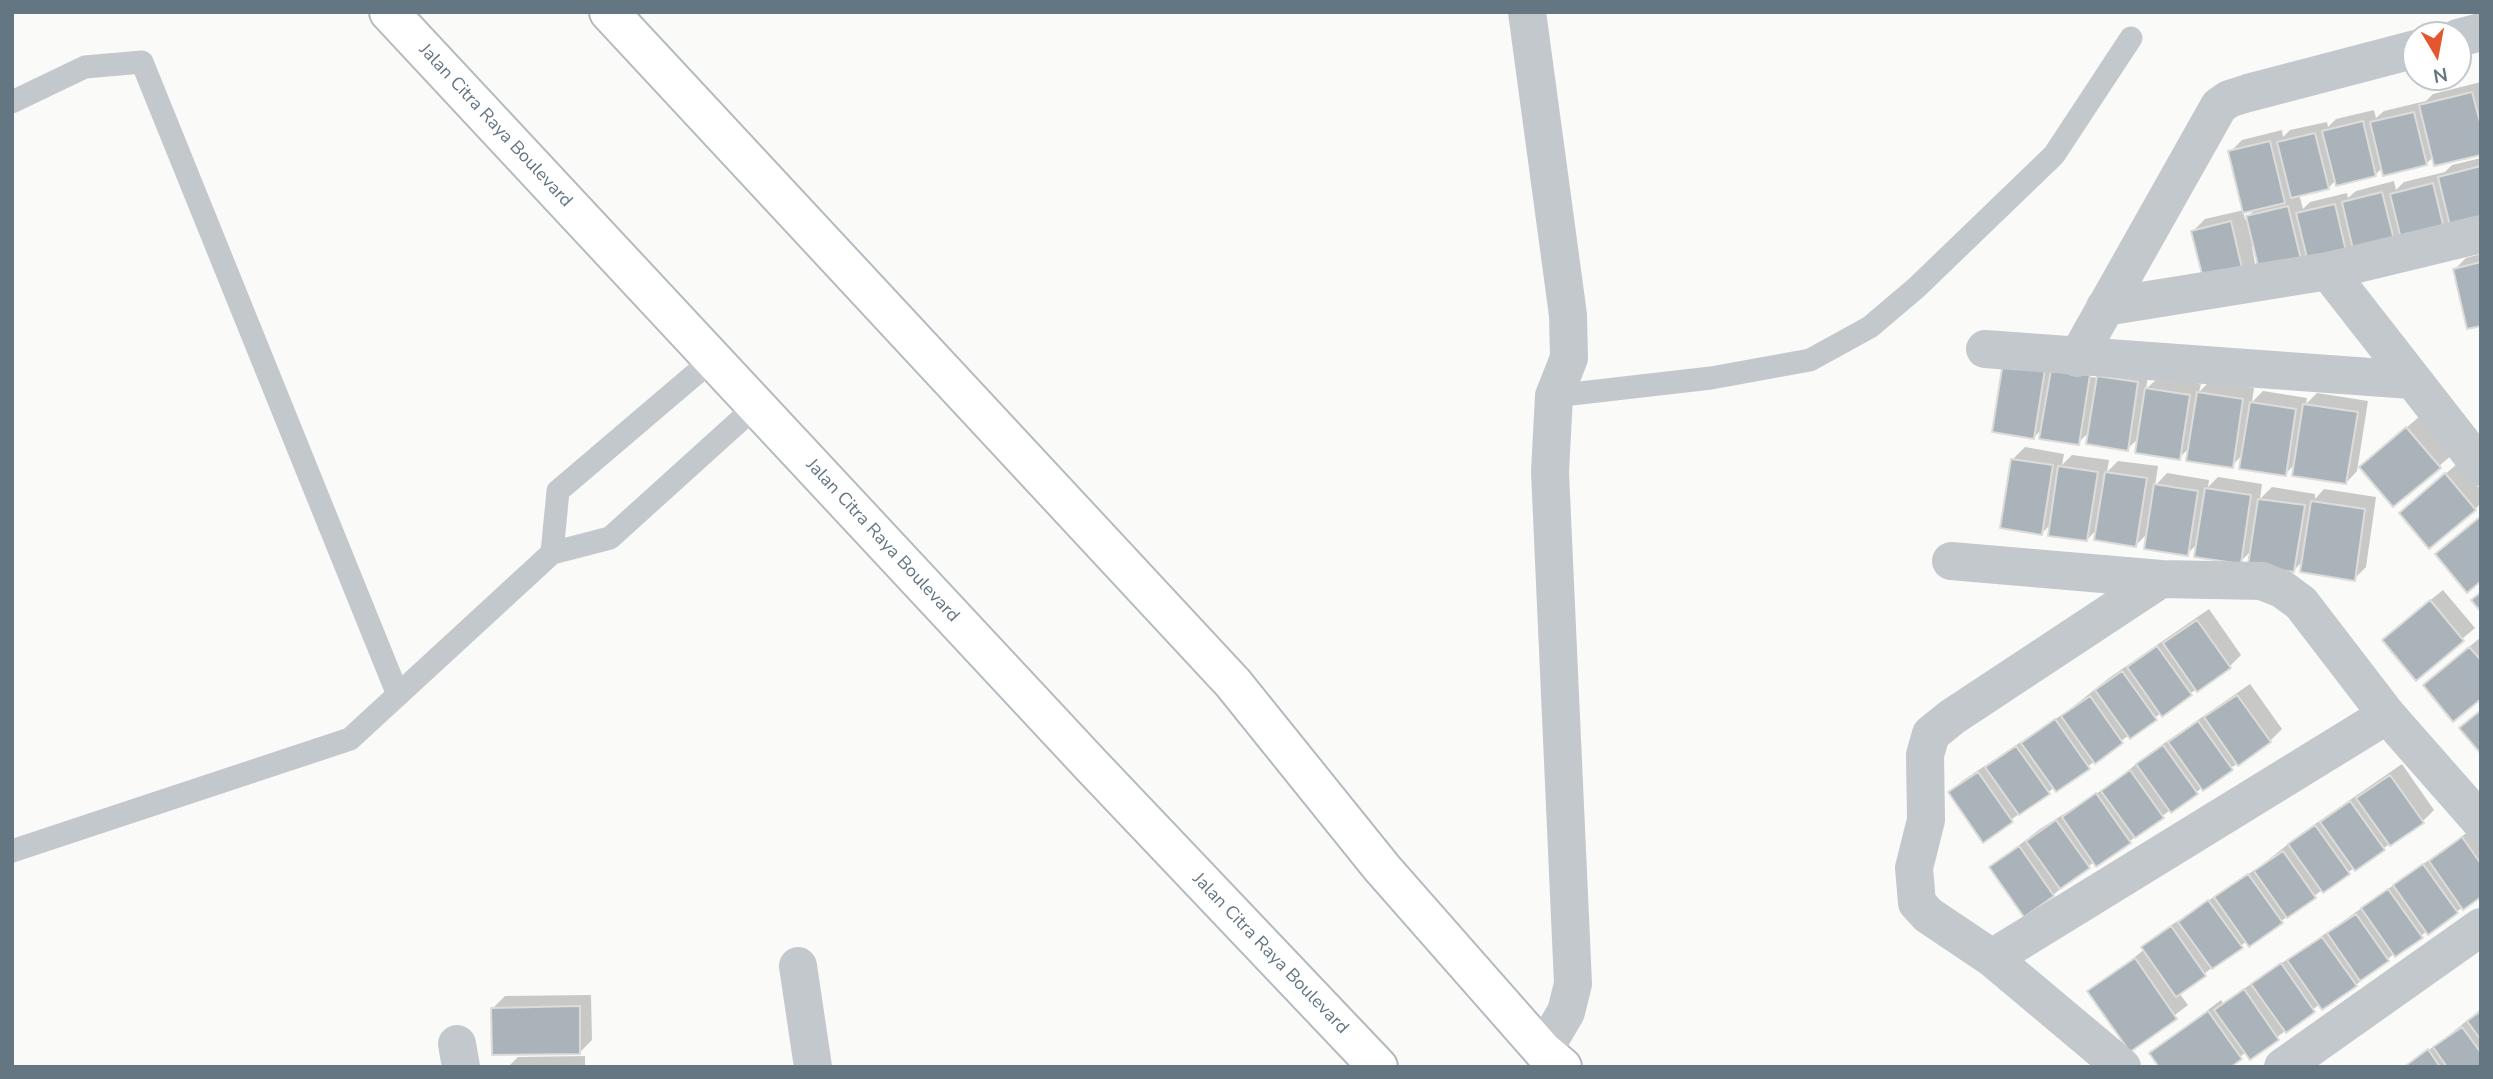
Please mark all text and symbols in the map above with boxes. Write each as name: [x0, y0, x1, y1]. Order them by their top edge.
north arrow: [2402, 21, 2472, 91]
street label: Jalan Citra Raya Boulevard: [414, 40, 576, 212]
text: N: [2431, 61, 2450, 89]
street label: Jalan Citra Raya Boulevard: [801, 455, 963, 627]
street label: Jalan Citra Raya Boulevard: [1187, 869, 1353, 1039]

